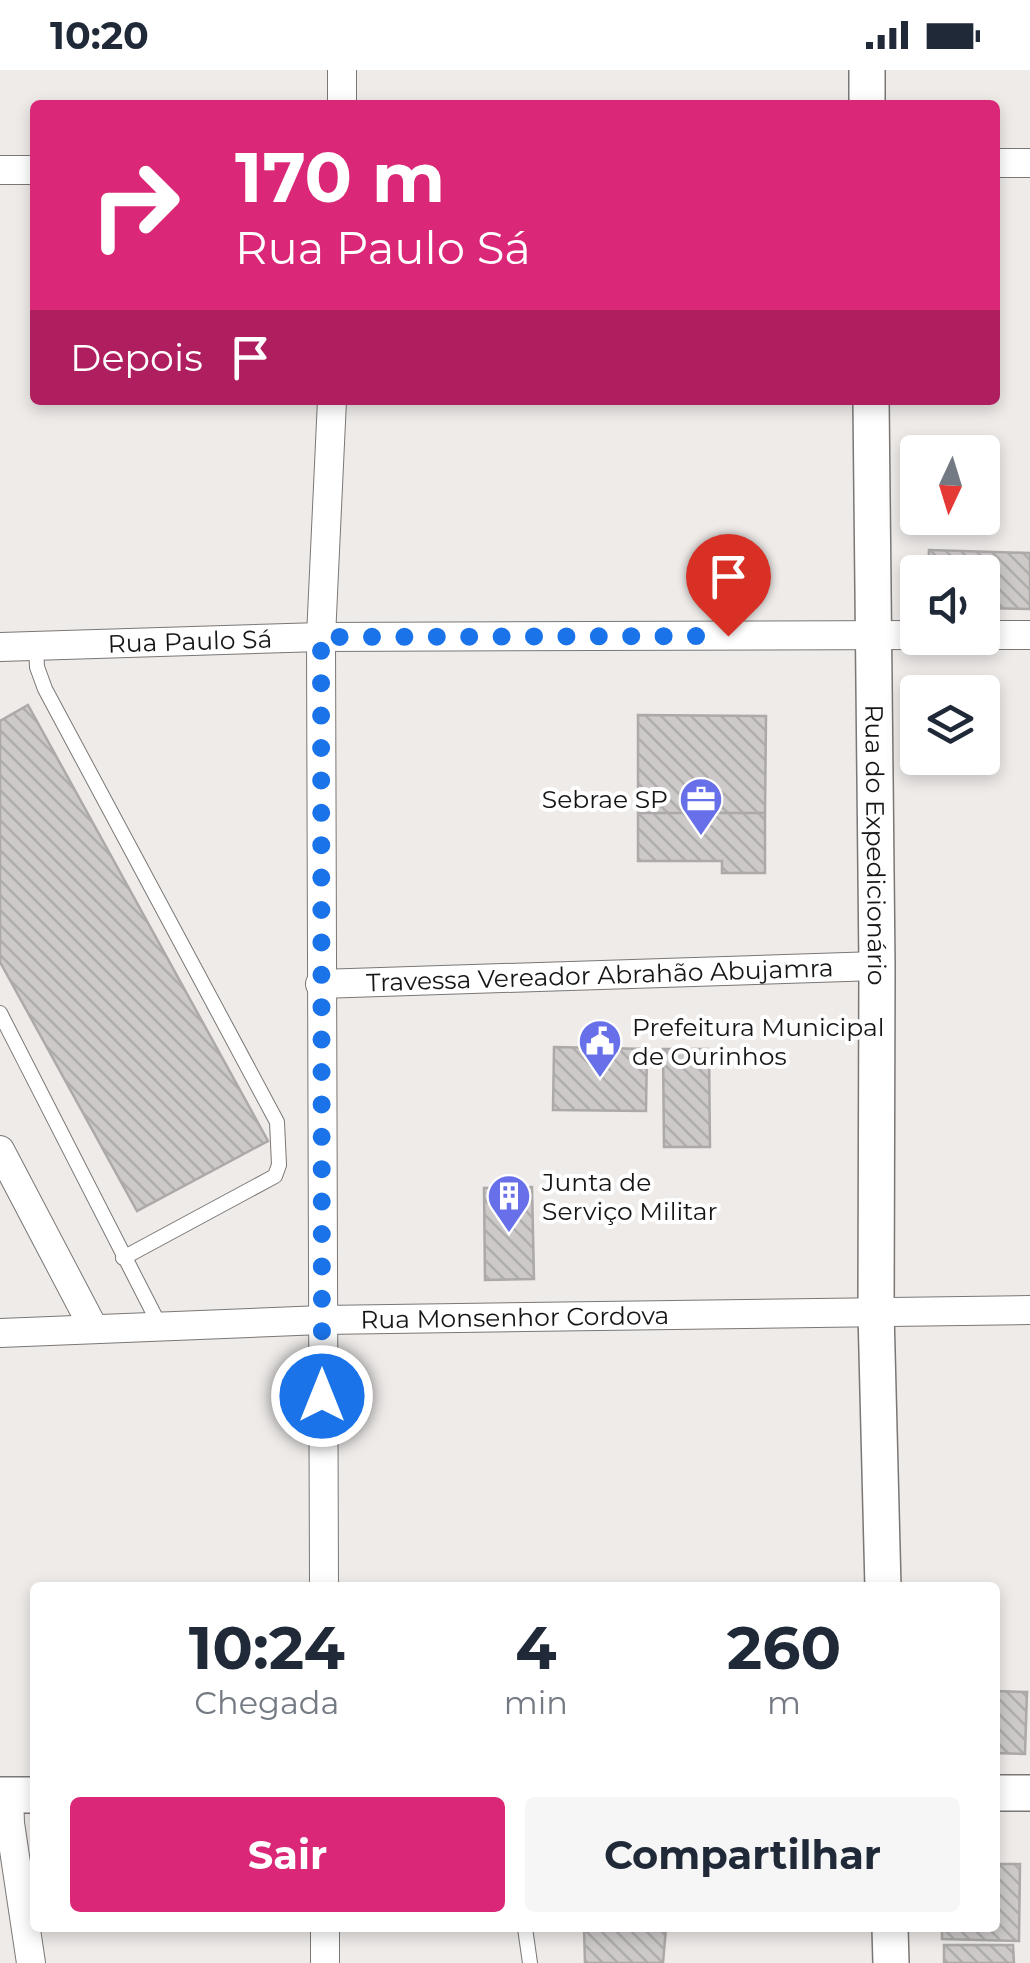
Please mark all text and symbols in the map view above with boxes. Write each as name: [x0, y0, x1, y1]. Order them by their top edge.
text: 10:20: [50, 12, 149, 59]
text: 170 m: [235, 134, 445, 220]
icon: right: [70, 140, 200, 270]
text: Rua Paulo Sá: [235, 220, 531, 275]
icon: arrive: [223, 330, 278, 385]
text: Depois: [70, 334, 203, 381]
north arrow: [900, 435, 1000, 535]
map controls: [900, 435, 1000, 775]
pin: [686, 534, 771, 637]
icon: arrive: [701, 549, 756, 604]
button: sound: [900, 555, 1000, 655]
street label: Rua Paulo Sá: [107, 624, 273, 659]
button: layers: [900, 675, 1000, 775]
street label: Rua do Expedicionário: [859, 704, 892, 986]
office icon: Sebrae SP: [678, 776, 724, 837]
place label: Sebrae SP: [542, 784, 668, 814]
street label: Travessa Vereador Abrahão Abujamra: [366, 952, 834, 997]
place label: Prefeitura Municipal de Ourinhos: [632, 1012, 885, 1071]
public building icon: Prefeitura Municipal de Ourinhos: [577, 1018, 623, 1079]
place label: Junta de Serviço Militar: [541, 1167, 718, 1226]
building icon: Junta de Serviço Militar: [486, 1173, 532, 1234]
street label: Rua Monsenhor Cordova: [360, 1300, 669, 1334]
position arrow: [270, 1344, 374, 1448]
text: 10:24: [189, 1611, 345, 1684]
text: 4: [515, 1611, 557, 1684]
text: 260: [727, 1611, 841, 1684]
text: Chegada: [194, 1683, 339, 1722]
text: min: [504, 1683, 568, 1722]
text: m: [767, 1683, 801, 1722]
button: Sair: [70, 1797, 505, 1912]
button: Compartilhar: [525, 1797, 960, 1912]

